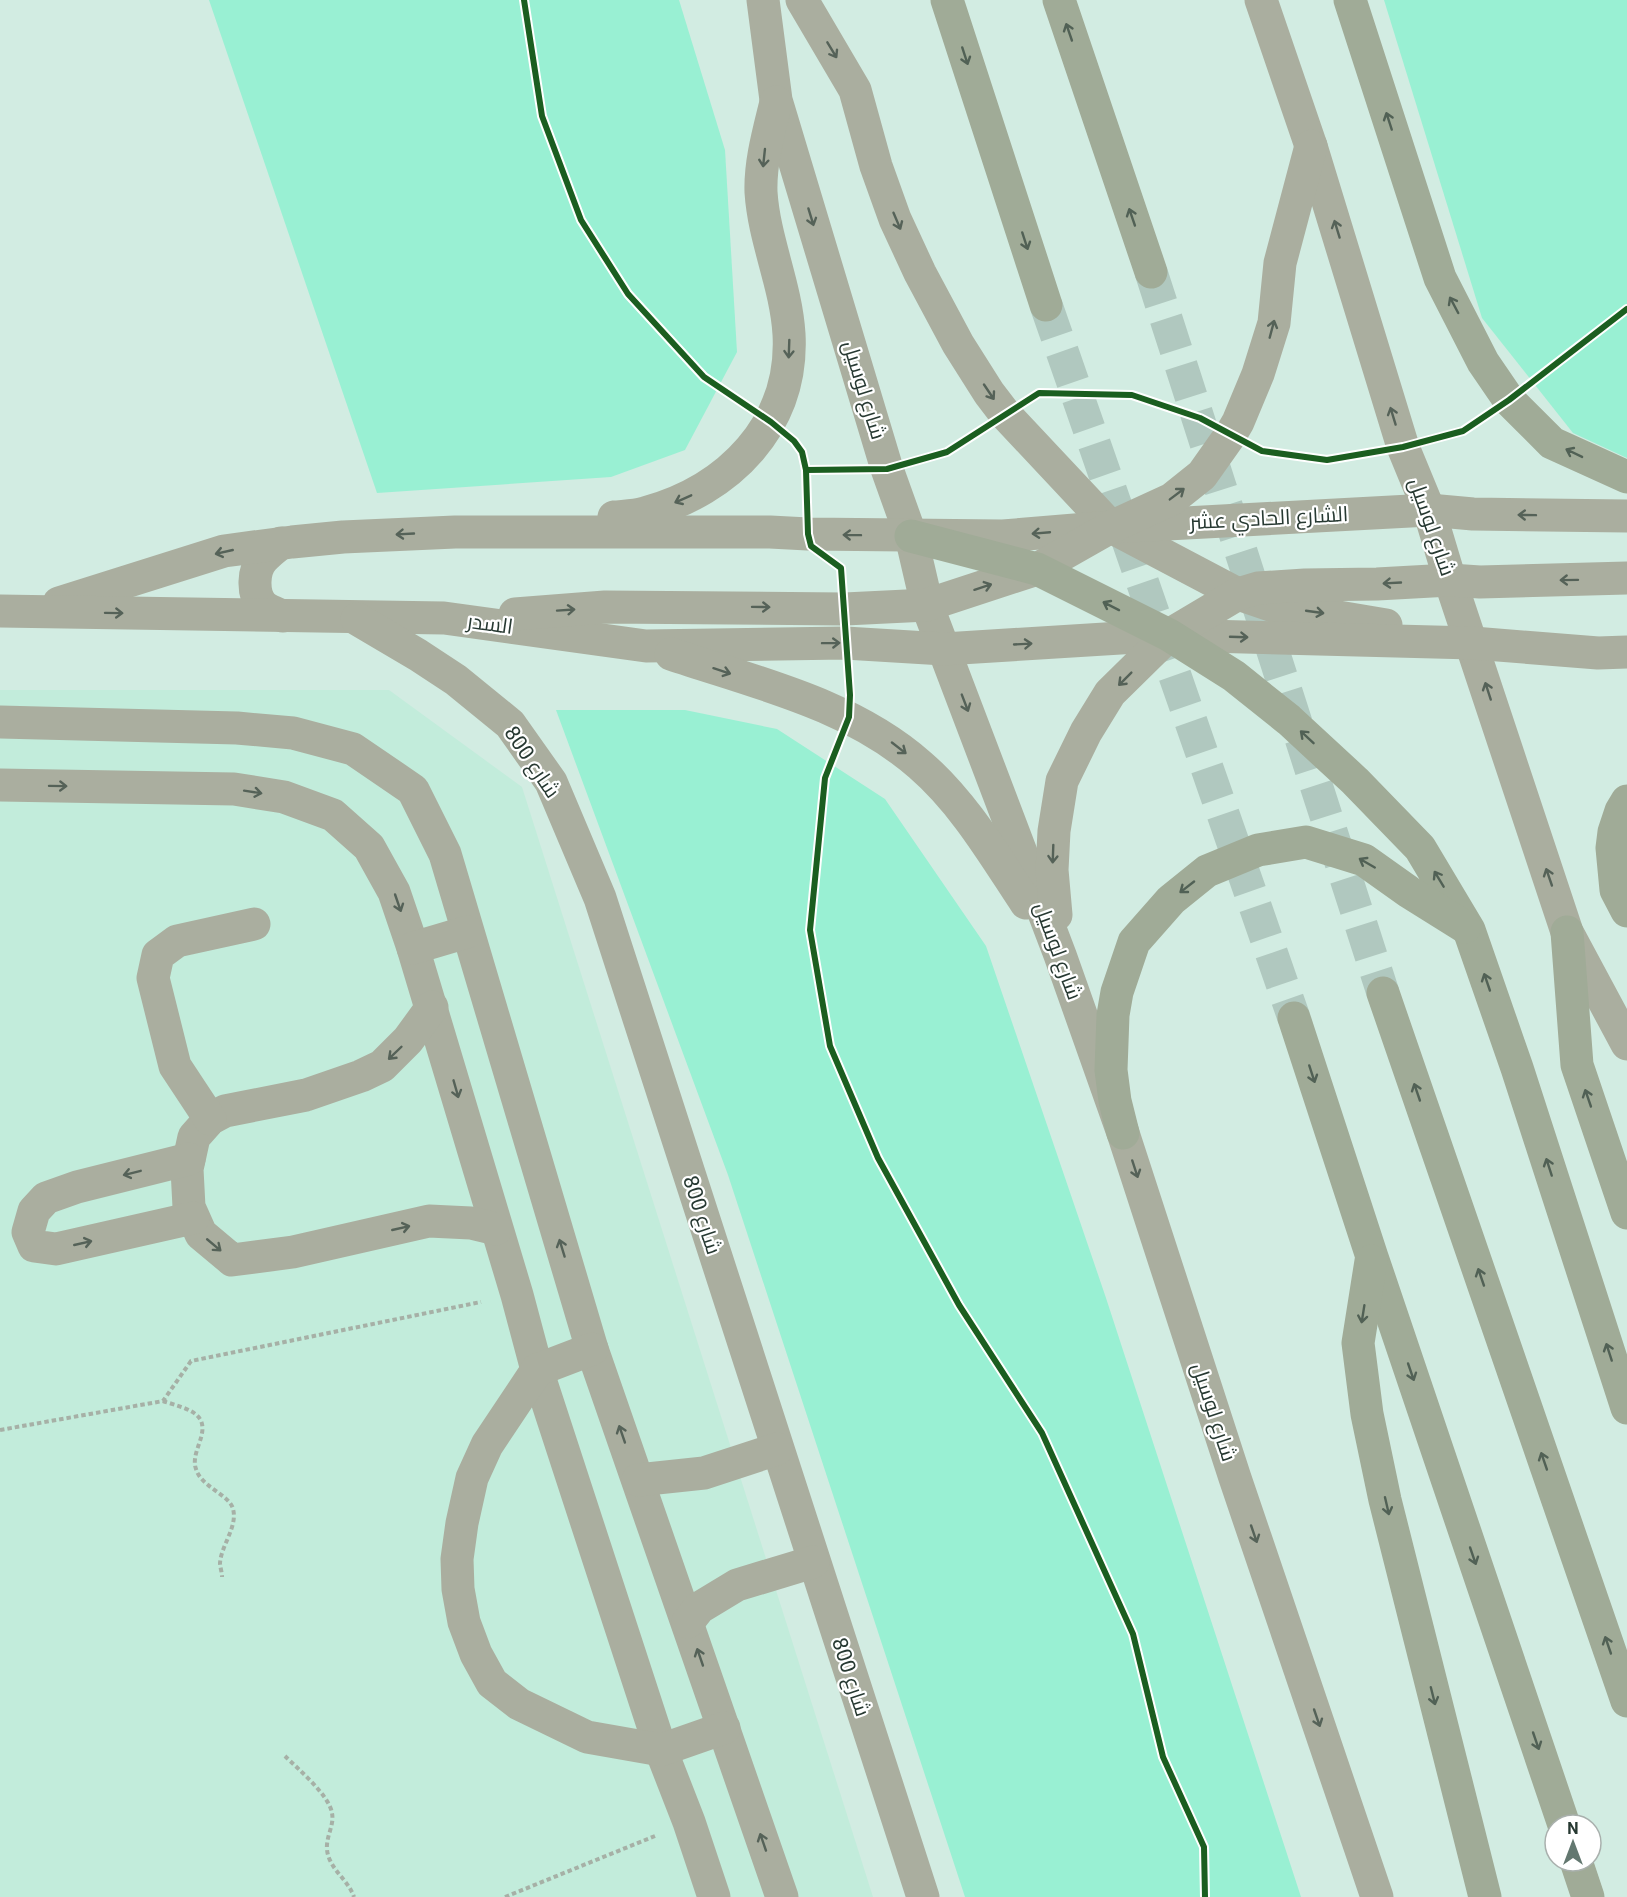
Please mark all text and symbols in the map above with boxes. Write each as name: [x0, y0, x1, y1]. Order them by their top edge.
one-way arrow: [1063, 23, 1074, 42]
one-way arrow: [826, 41, 838, 58]
one-way arrow: [960, 46, 971, 65]
one-way arrow: [1383, 112, 1394, 131]
one-way arrow: [759, 147, 770, 167]
one-way arrow: [806, 207, 817, 226]
one-way arrow: [1126, 208, 1137, 227]
one-way arrow: [891, 211, 903, 229]
one-way arrow: [1330, 220, 1341, 239]
one-way arrow: [1020, 231, 1031, 250]
one-way arrow: [1448, 296, 1459, 314]
one-way arrow: [1266, 320, 1278, 339]
street label: شارع لوسيل: [836, 338, 890, 443]
one-way arrow: [783, 339, 794, 359]
one-way arrow: [983, 384, 995, 400]
one-way arrow: [1387, 407, 1398, 426]
one-way arrow: [1565, 447, 1583, 459]
street label: شارع لوسيل: [1402, 475, 1460, 580]
one-way arrow: [1169, 488, 1185, 501]
one-way arrow: [674, 494, 692, 505]
street label: الشارع الحادي عشر: [1188, 502, 1349, 538]
one-way arrow: [1517, 509, 1537, 521]
one-way arrow: [396, 528, 416, 539]
one-way arrow: [1031, 528, 1051, 539]
one-way arrow: [843, 529, 863, 541]
one-way arrow: [215, 547, 234, 559]
one-way arrow: [1559, 574, 1579, 586]
one-way arrow: [1383, 578, 1403, 589]
one-way arrow: [973, 580, 992, 591]
one-way arrow: [1102, 599, 1120, 611]
one-way arrow: [750, 602, 770, 613]
one-way arrow: [555, 604, 575, 615]
one-way arrow: [104, 607, 124, 619]
one-way arrow: [1305, 607, 1325, 618]
street label: السدر: [464, 609, 515, 639]
one-way arrow: [1229, 631, 1249, 643]
one-way arrow: [820, 637, 840, 649]
one-way arrow: [1013, 638, 1033, 649]
one-way arrow: [712, 666, 731, 677]
one-way arrow: [1117, 671, 1132, 686]
one-way arrow: [1482, 682, 1493, 701]
one-way arrow: [960, 693, 971, 712]
street label: شارع 800: [498, 722, 565, 804]
one-way arrow: [1300, 729, 1315, 744]
one-way arrow: [891, 742, 907, 755]
one-way arrow: [48, 780, 68, 792]
one-way arrow: [243, 787, 263, 798]
one-way arrow: [1047, 844, 1059, 864]
one-way arrow: [1359, 857, 1376, 869]
one-way arrow: [1543, 868, 1554, 887]
one-way arrow: [1432, 871, 1444, 888]
one-way arrow: [1179, 881, 1195, 894]
one-way arrow: [393, 893, 404, 912]
street label: شارع لوسيل: [1027, 899, 1087, 1004]
one-way arrow: [1480, 973, 1491, 992]
one-way arrow: [388, 1045, 403, 1060]
one-way arrow: [1307, 1064, 1318, 1083]
one-way arrow: [451, 1080, 462, 1099]
one-way arrow: [1411, 1083, 1422, 1102]
one-way arrow: [1581, 1089, 1592, 1108]
one-way arrow: [1543, 1158, 1554, 1177]
one-way arrow: [1130, 1159, 1141, 1178]
one-way arrow: [123, 1167, 142, 1179]
street label: شارع 800: [676, 1173, 726, 1258]
one-way arrow: [391, 1221, 410, 1233]
one-way arrow: [73, 1237, 92, 1248]
one-way arrow: [206, 1239, 222, 1252]
one-way arrow: [556, 1239, 567, 1258]
one-way arrow: [1474, 1268, 1485, 1287]
one-way arrow: [1357, 1304, 1368, 1324]
one-way arrow: [1603, 1343, 1614, 1362]
street label: شارع لوسيل: [1185, 1360, 1241, 1465]
one-way arrow: [1406, 1362, 1417, 1381]
one-way arrow: [615, 1425, 626, 1443]
one-way arrow: [1538, 1452, 1549, 1471]
one-way arrow: [1381, 1497, 1393, 1516]
one-way arrow: [1249, 1524, 1260, 1543]
one-way arrow: [1469, 1547, 1480, 1565]
street label: شارع 800: [825, 1635, 875, 1720]
one-way arrow: [1601, 1636, 1612, 1655]
one-way arrow: [693, 1648, 704, 1667]
one-way arrow: [1428, 1686, 1440, 1705]
one-way arrow: [1312, 1708, 1323, 1727]
one-way arrow: [1531, 1731, 1542, 1750]
north arrow: [1543, 1813, 1603, 1873]
text: N: [1567, 1819, 1579, 1838]
one-way arrow: [757, 1833, 768, 1852]

